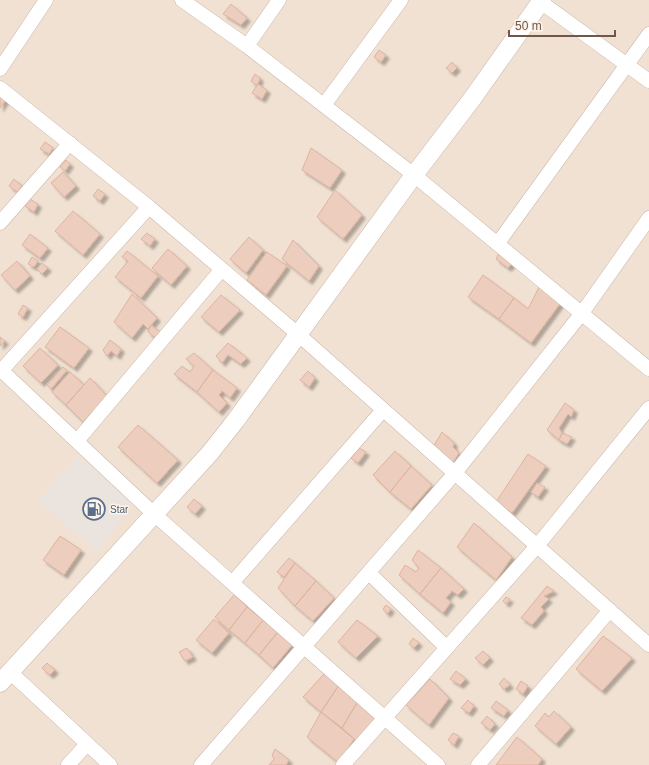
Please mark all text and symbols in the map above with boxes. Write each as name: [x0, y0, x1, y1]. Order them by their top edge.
scale bar: [509, 12, 615, 38]
text: 50 m: [515, 19, 542, 33]
fuel station icon: Star: [81, 496, 107, 522]
place label: Star: [110, 504, 129, 515]

